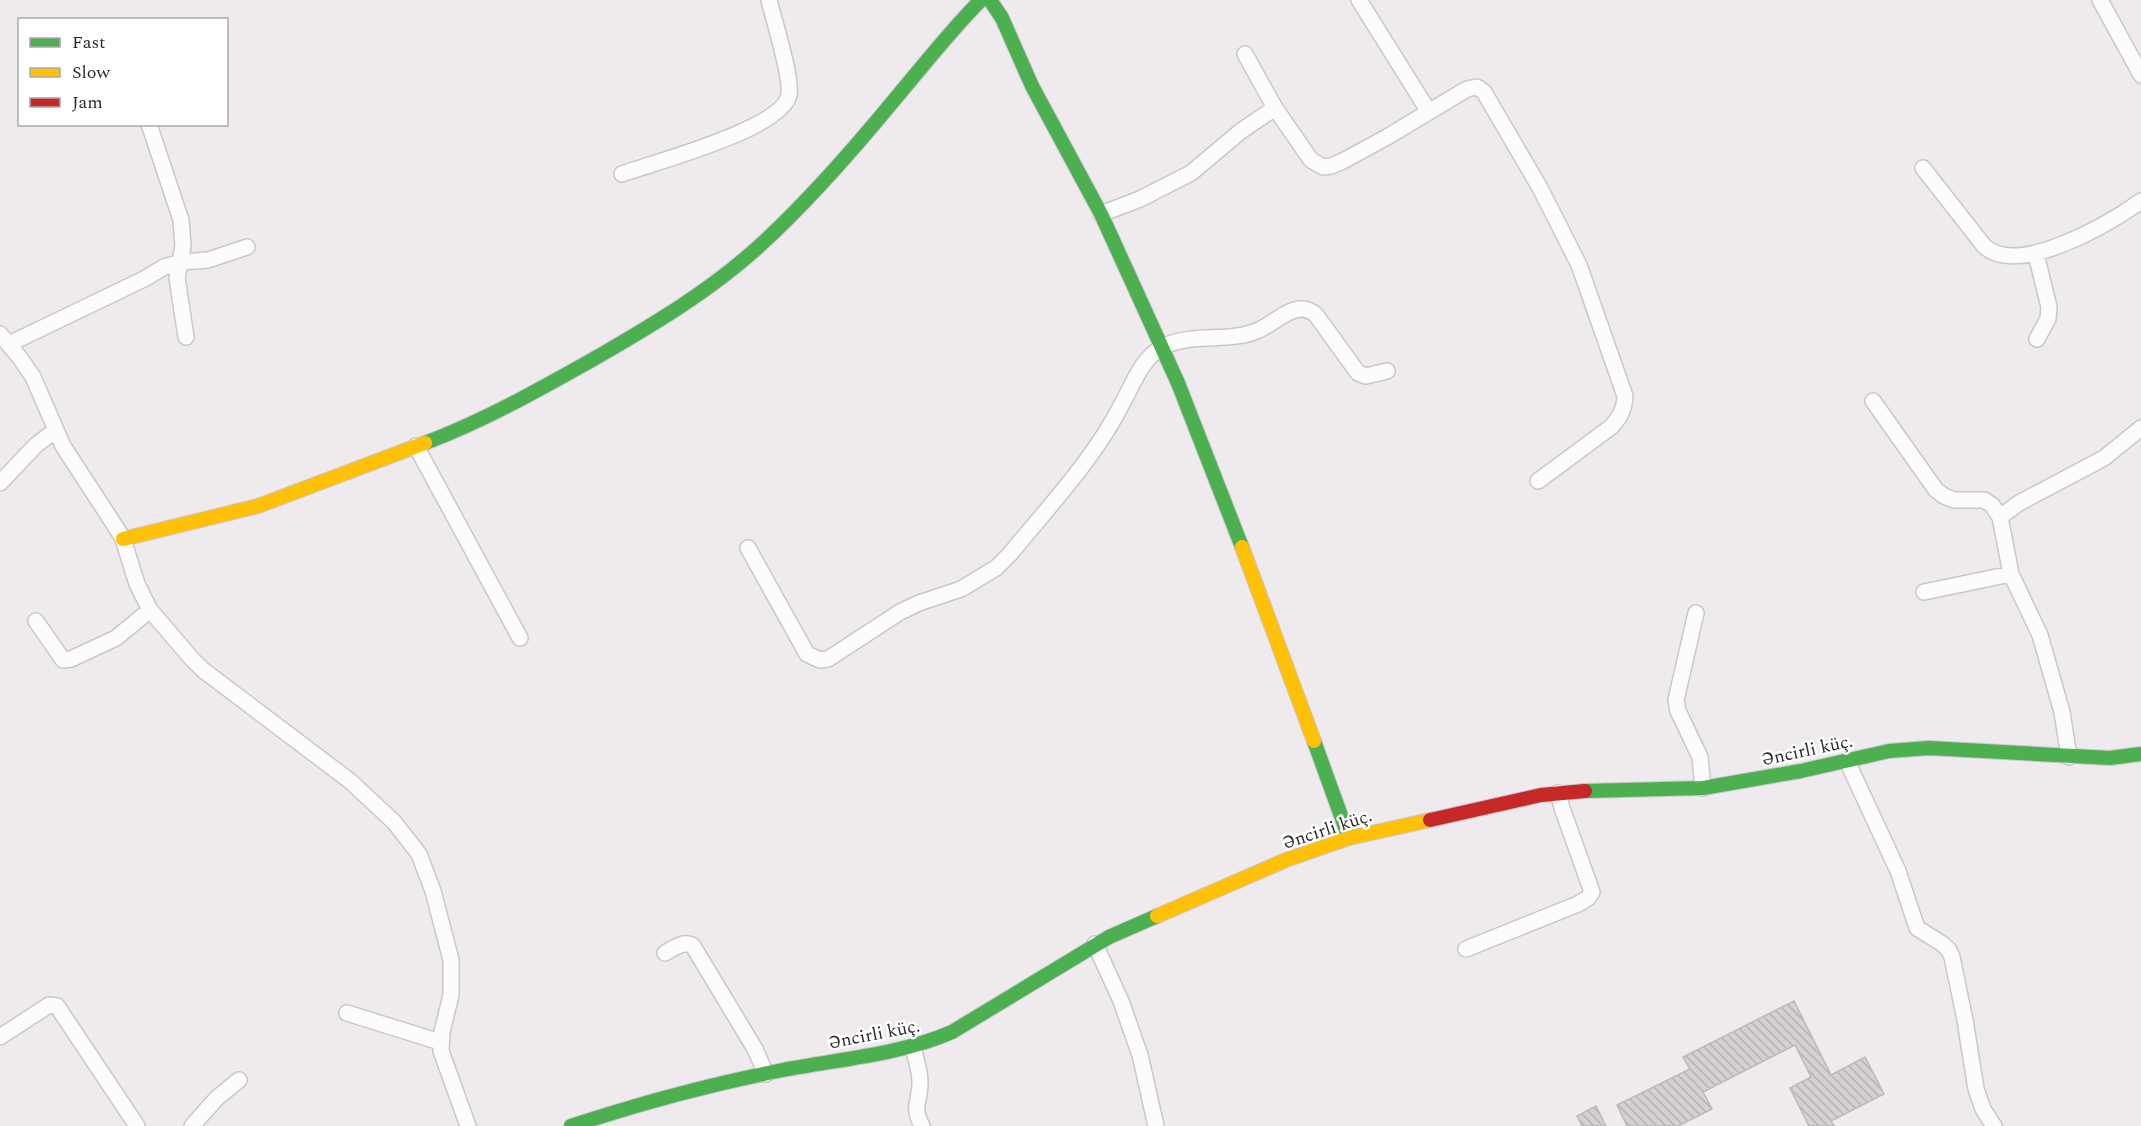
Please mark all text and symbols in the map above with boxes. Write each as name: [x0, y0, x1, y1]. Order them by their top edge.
legend: [18, 18, 228, 126]
text: Fast: [72, 29, 105, 56]
text: Slow: [72, 59, 111, 86]
text: Jam: [72, 89, 103, 116]
street label: Əncirli küç.: [1759, 728, 1855, 773]
street label: Əncirli küç.: [1279, 802, 1375, 857]
street label: Əncirli küç.: [826, 1012, 922, 1057]

